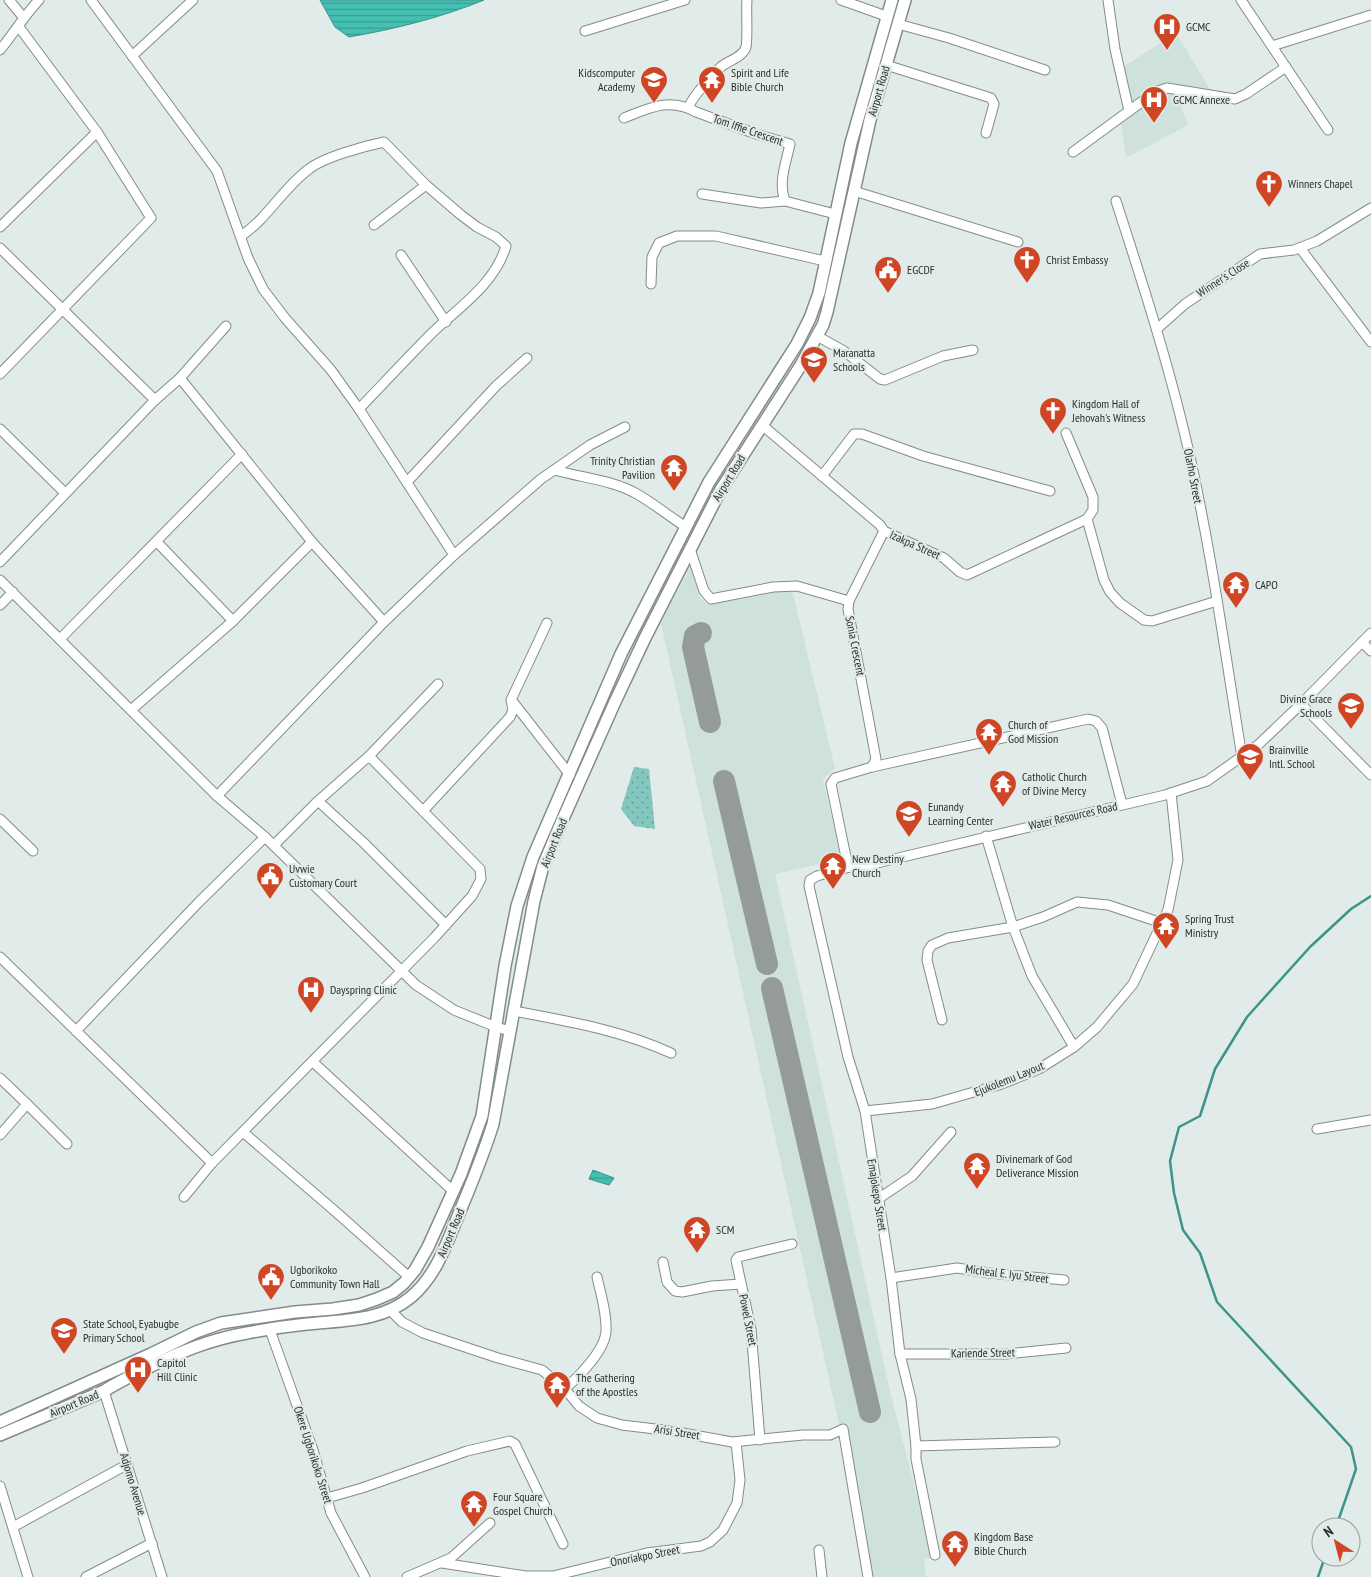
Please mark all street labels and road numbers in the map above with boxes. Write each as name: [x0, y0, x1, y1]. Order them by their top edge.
street label: Airport Road: [864, 64, 893, 118]
street label: Tom Iffie Crescent: [711, 110, 786, 149]
street label: Winner's Close: [1193, 255, 1252, 300]
street label: Olarho Street: [1181, 447, 1206, 505]
street label: Airport Road: [709, 452, 748, 504]
street label: Izakpa Street: [887, 527, 944, 563]
street label: Sonia Crescent: [842, 615, 869, 678]
street label: Water Resources Road: [1027, 798, 1119, 833]
street label: Airport Road: [537, 816, 570, 870]
street label: Ejukolemu Layout: [972, 1058, 1046, 1099]
street label: Emajokepo Street: [864, 1158, 891, 1233]
street label: Airport Road: [434, 1206, 468, 1260]
street label: Micheal E. Iyu Street: [965, 1261, 1050, 1286]
street label: Powel Street: [736, 1293, 761, 1348]
street label: Kariende Street: [951, 1344, 1016, 1361]
street label: Airport Road: [47, 1387, 101, 1421]
street label: Okere Ugborikoko Street: [291, 1404, 336, 1506]
street label: Arisi Street: [653, 1421, 701, 1443]
street label: Adjomo Avenue: [117, 1451, 150, 1517]
street label: Onoriakpo Street: [609, 1541, 681, 1570]

